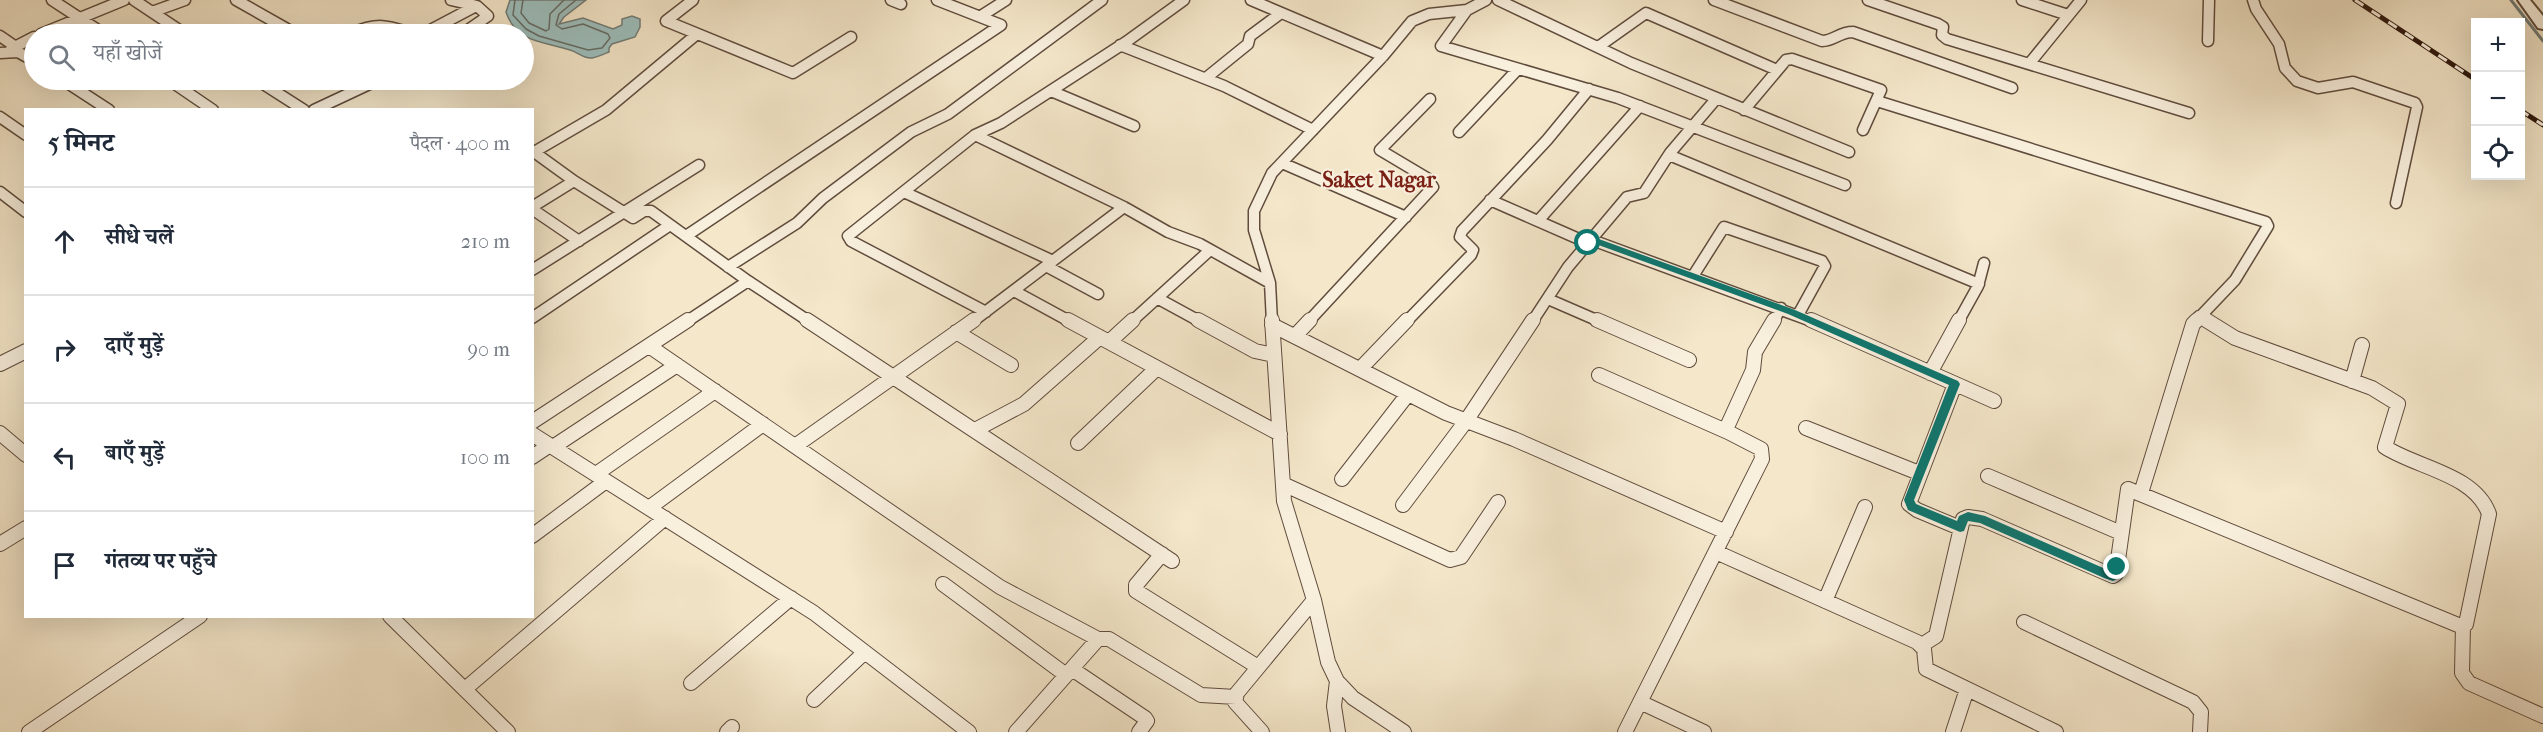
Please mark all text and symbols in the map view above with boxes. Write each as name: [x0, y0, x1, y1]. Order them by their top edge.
map controls: [2471, 18, 2525, 180]
button: +: [2471, 18, 2525, 72]
search box: [24, 24, 534, 90]
text: यहाँ खोजें: [93, 40, 162, 66]
icon: search: [45, 41, 78, 74]
button: −: [2471, 72, 2525, 126]
button: locate: [2471, 126, 2525, 180]
text: 5 मिनट: [48, 127, 114, 158]
text: पैदल · 400 m: [410, 132, 510, 155]
district label: Saket Nagar: [1322, 167, 1436, 193]
text: सीधे चलें: [105, 224, 174, 250]
icon: ahead: [48, 225, 81, 258]
route start: [1574, 229, 1600, 255]
text: 210 m: [461, 230, 510, 253]
text: दाएँ मुड़ें: [105, 332, 164, 358]
icon: right: [48, 333, 81, 366]
text: 90 m: [468, 338, 510, 361]
text: बाएँ मुड़ें: [105, 440, 164, 466]
icon: left: [48, 441, 81, 474]
text: 100 m: [460, 446, 510, 469]
text: गंतव्य पर पहुँचे: [105, 548, 216, 574]
icon: arrive: [48, 549, 81, 582]
route end: [2103, 553, 2129, 579]

